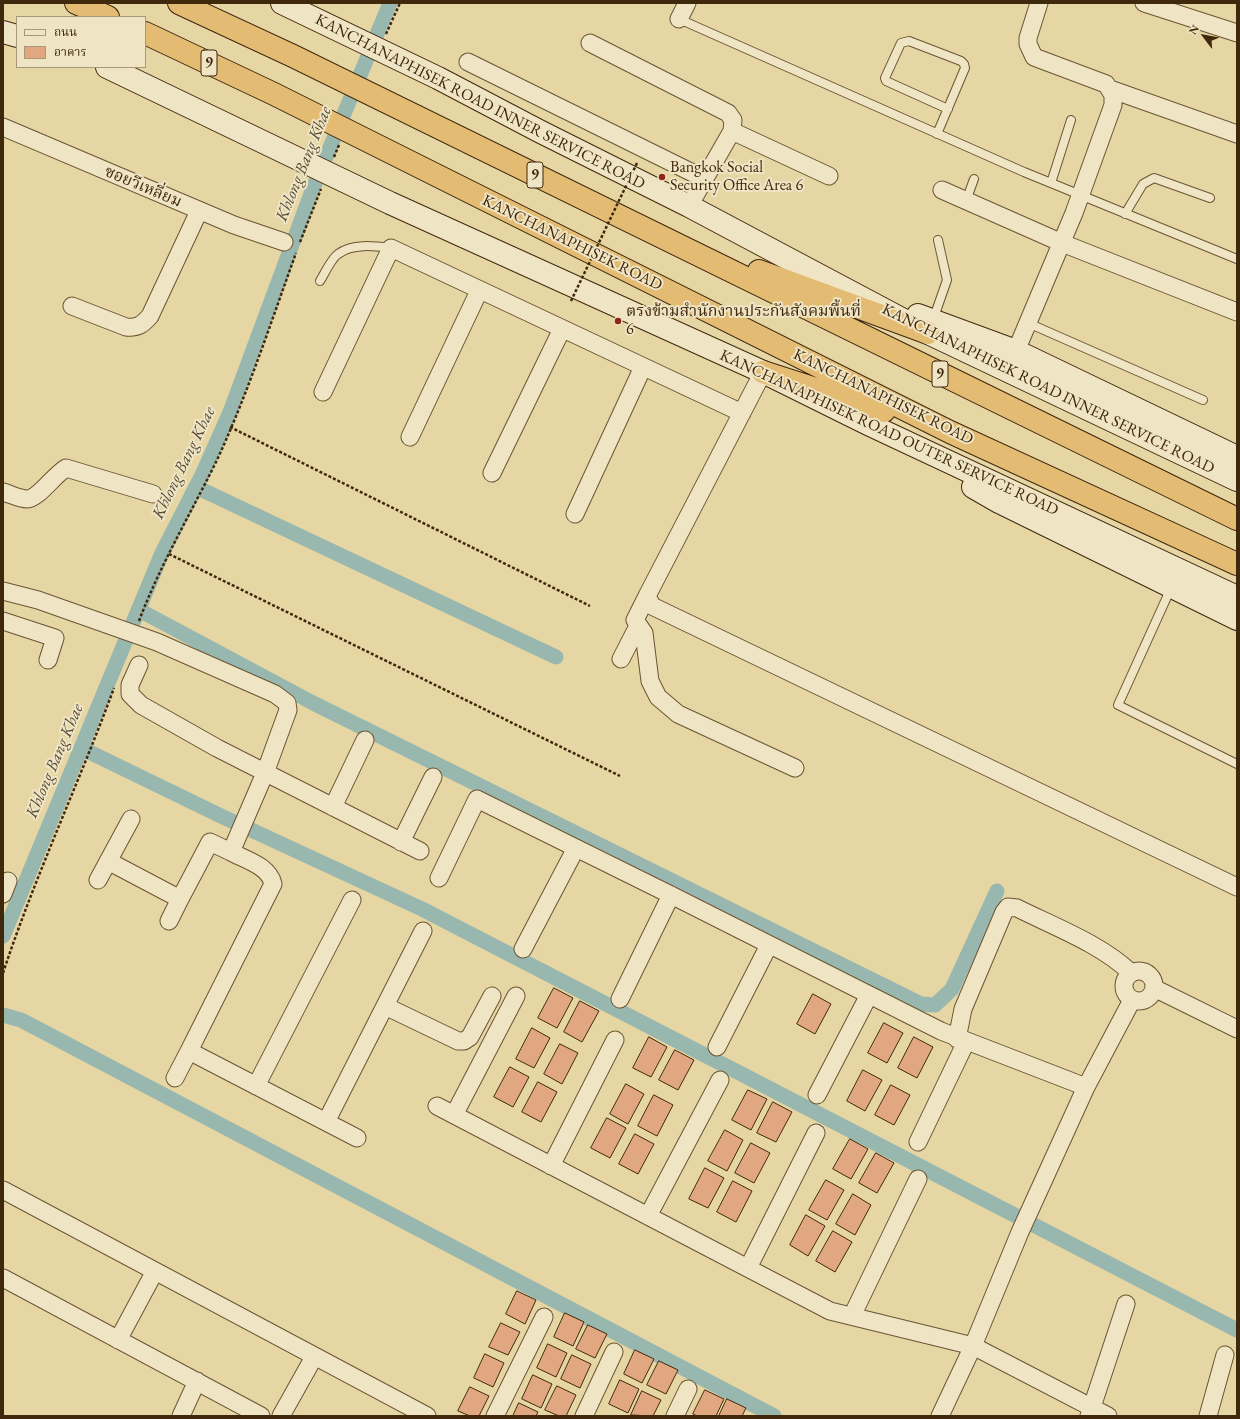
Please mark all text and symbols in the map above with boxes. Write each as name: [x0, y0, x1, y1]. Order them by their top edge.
street label: KANCHANAPHISEK ROAD INNER SERVICE ROAD: [312, 10, 648, 194]
legend: [16, 16, 146, 68]
north arrow: [1184, 16, 1224, 56]
text: N: [1186, 22, 1202, 37]
text: ถนน: [54, 24, 77, 40]
text: อาคาร: [54, 44, 86, 60]
road number: 9: [201, 50, 217, 76]
water label: Khlong Bang Khae: [272, 104, 336, 224]
place label: Bangkok Social Security Office Area 6: [670, 158, 803, 196]
street label: ซอยวีเหลี่ยม: [102, 162, 184, 212]
road number: 9: [527, 162, 543, 188]
marker: Bangkok Social Security Office Area 6: [657, 172, 667, 182]
street label: KANCHANAPHISEK ROAD: [479, 191, 665, 295]
street label: KANCHANAPHISEK ROAD INNER SERVICE ROAD: [879, 300, 1217, 478]
place label: ตรงข้ามสำนักงานประกันสังคมพื้นที่ 6: [626, 302, 861, 340]
marker: ตรงข้ามสำนักงานประกันสังคมพื้นที่ 6: [613, 316, 623, 326]
street label: KANCHANAPHISEK ROAD: [790, 345, 976, 449]
street label: KANCHANAPHISEK ROAD OUTER SERVICE ROAD: [717, 346, 1061, 520]
road number: 9: [932, 361, 948, 387]
water label: Khlong Bang Khae: [148, 404, 220, 522]
water label: Khlong Bang Khae: [22, 701, 88, 821]

